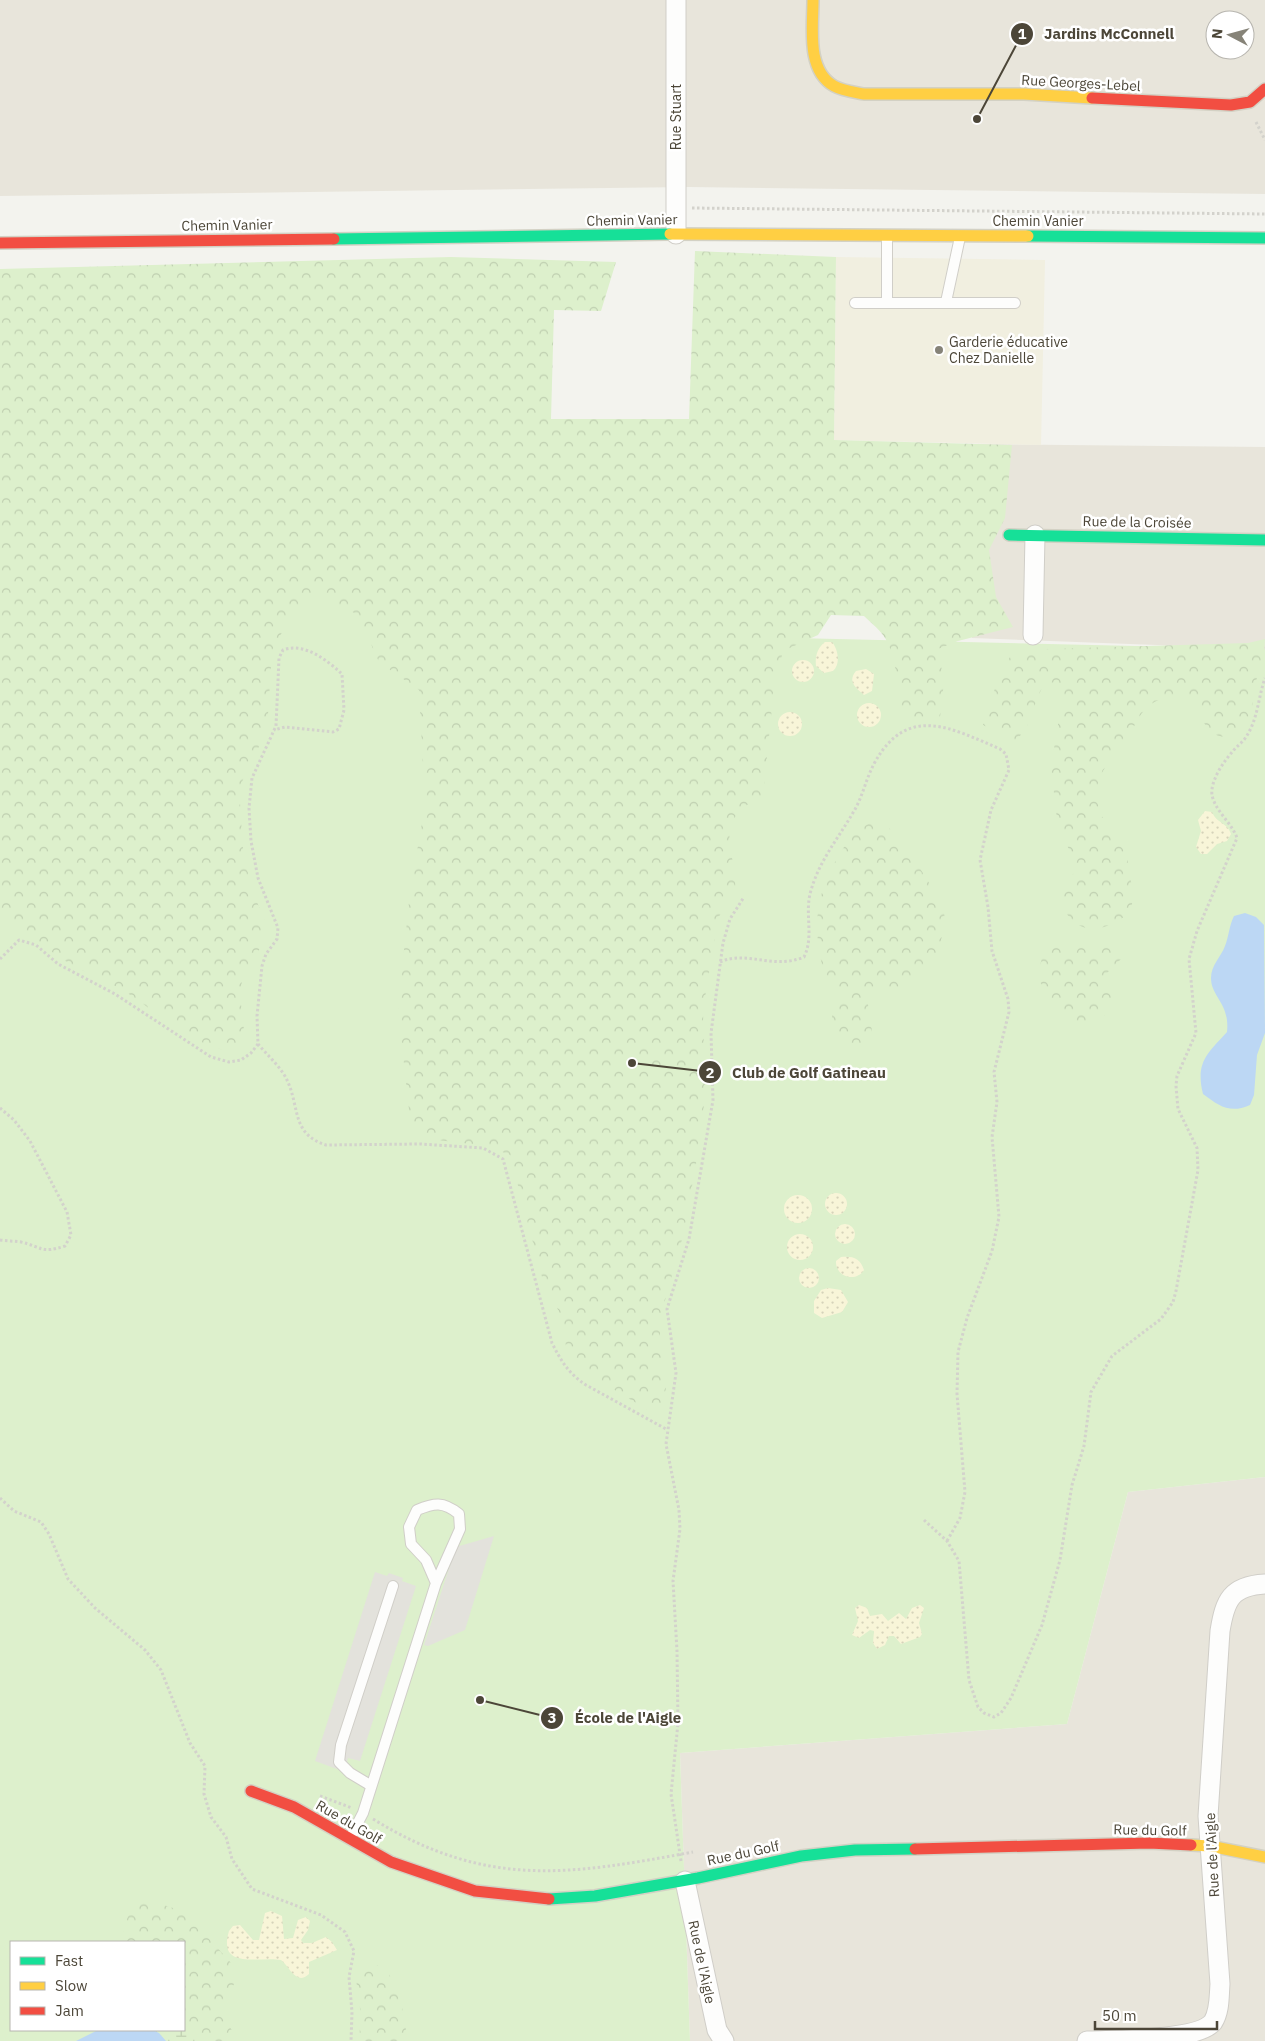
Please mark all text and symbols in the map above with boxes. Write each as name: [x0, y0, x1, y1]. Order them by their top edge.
north arrow: [1205, 10, 1255, 60]
callout: Jardins McConnell: [1009, 19, 1184, 49]
text: 1: [1017, 24, 1027, 43]
text: Jardins McConnell: [1044, 24, 1174, 43]
text: N: [1208, 28, 1227, 40]
street label: Rue Georges-Lebel: [1021, 71, 1141, 95]
street label: Rue Stuart: [667, 84, 685, 150]
street label: Chemin Vanier: [586, 210, 678, 230]
street label: Chemin Vanier: [992, 212, 1084, 230]
street label: Chemin Vanier: [181, 215, 273, 235]
place label: Garderie éducative Chez Danielle: [949, 333, 1068, 367]
marker: Garderie éducative Chez Danielle: [933, 344, 945, 356]
street label: Rue de la Croisée: [1082, 512, 1192, 532]
callout: Club de Golf Gatineau: [697, 1057, 896, 1087]
text: 2: [705, 1063, 715, 1082]
text: Club de Golf Gatineau: [732, 1063, 886, 1082]
callout: École de l'Aigle: [540, 1703, 691, 1733]
text: 3: [547, 1708, 557, 1727]
text: École de l'Aigle: [575, 1708, 681, 1727]
street label: Rue du Golf: [313, 1796, 386, 1848]
street label: Rue de l'Aigle: [1201, 1812, 1223, 1898]
street label: Rue du Golf: [1113, 1820, 1187, 1840]
street label: Rue du Golf: [705, 1836, 781, 1869]
street label: Rue de l'Aigle: [684, 1919, 720, 2006]
legend: [10, 1941, 185, 2031]
text: Fast: [55, 1951, 83, 1970]
text: Slow: [55, 1976, 88, 1995]
scale bar: [1095, 1998, 1218, 2030]
text: Jam: [55, 2001, 84, 2020]
text: 50 m: [1102, 2006, 1137, 2025]

